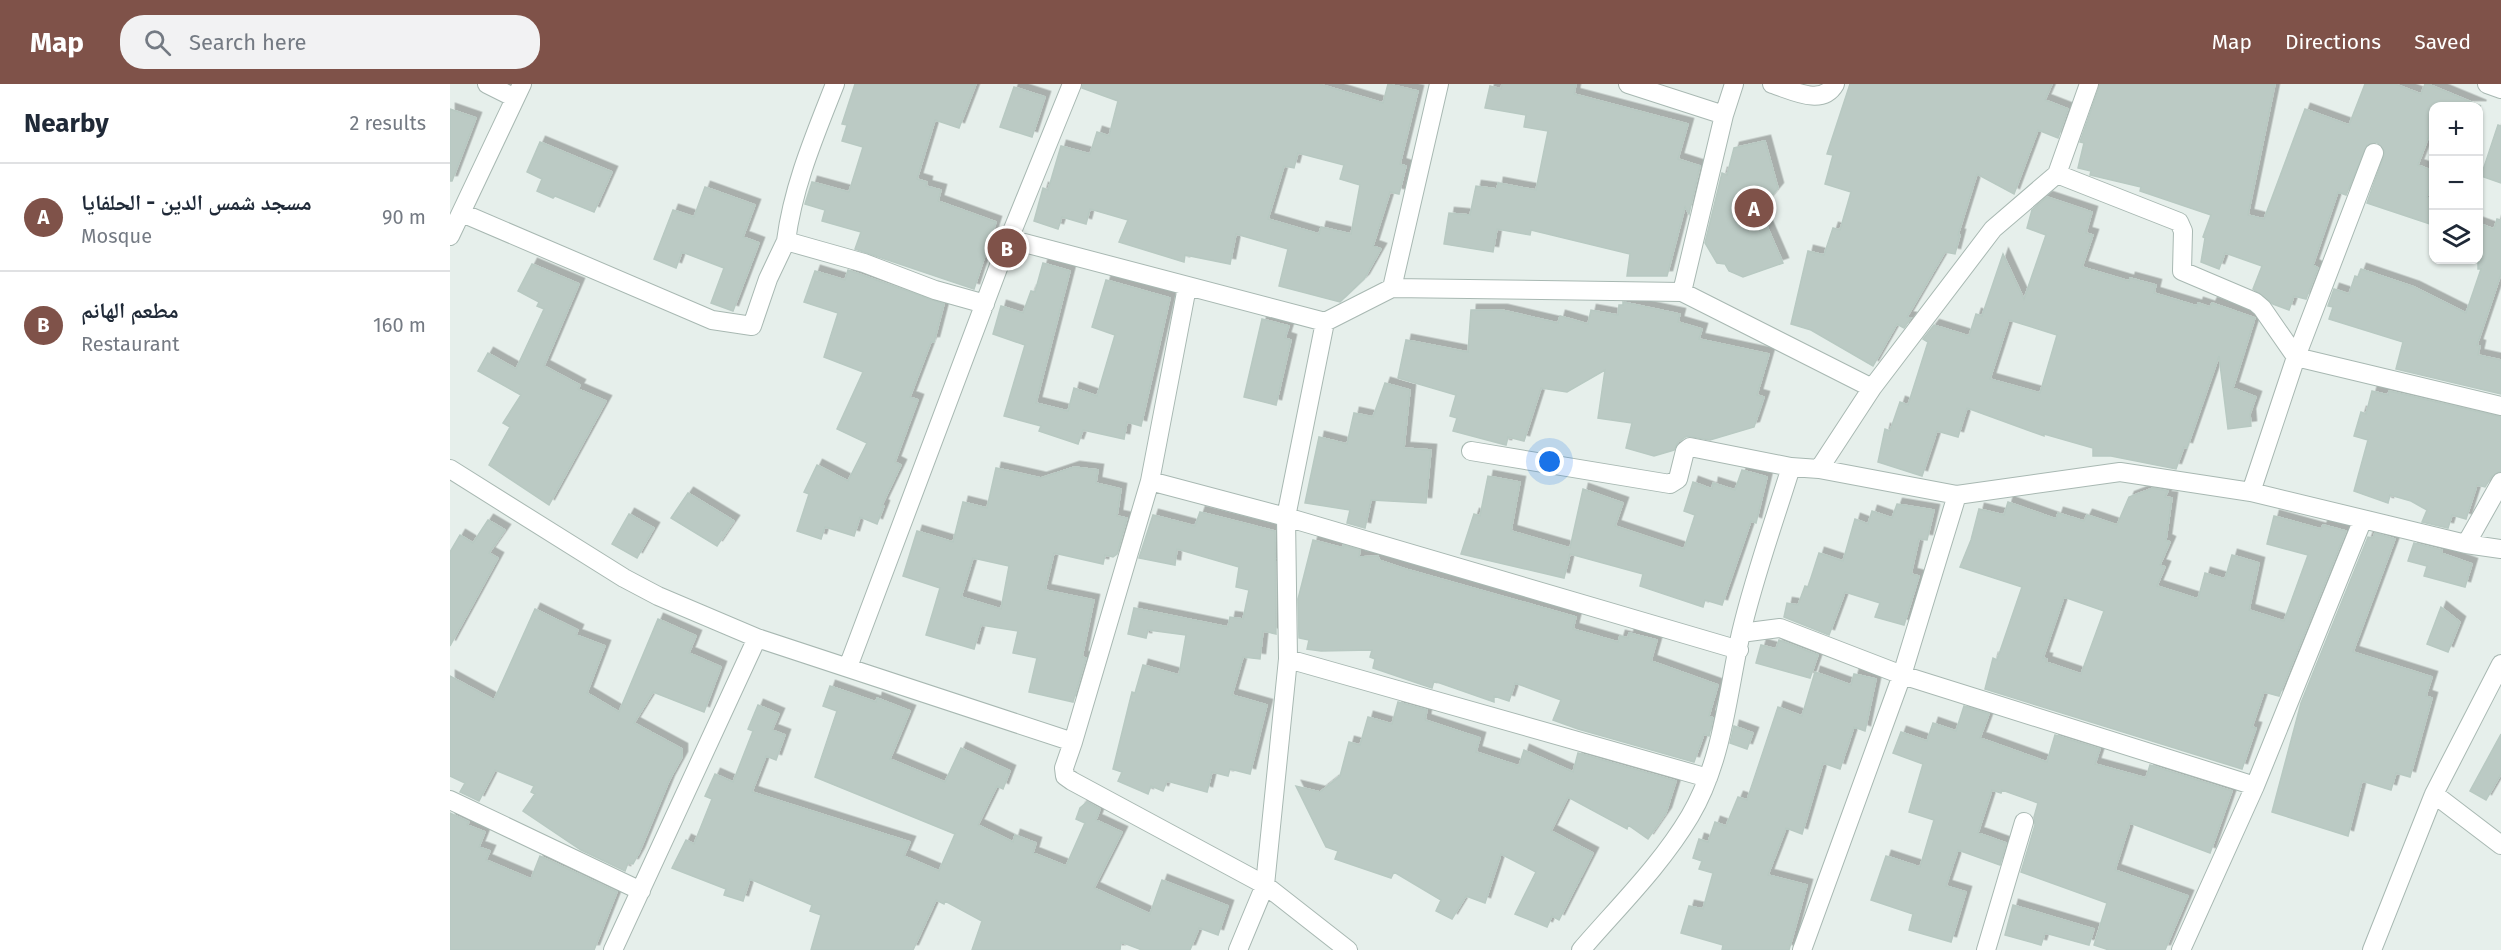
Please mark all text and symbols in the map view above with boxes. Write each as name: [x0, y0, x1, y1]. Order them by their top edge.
search box: [120, 15, 540, 69]
text: Map: [30, 26, 84, 59]
icon: search: [141, 26, 174, 59]
text: Search here: [189, 29, 307, 56]
text: Map: [2212, 29, 2252, 55]
text: Directions: [2285, 29, 2381, 55]
text: Saved: [2414, 29, 2471, 55]
map controls: [2429, 102, 2483, 264]
button: +: [2429, 102, 2483, 156]
text: Nearby: [24, 108, 109, 139]
text: 2 results: [349, 111, 426, 135]
button: −: [2429, 156, 2483, 210]
pin: A: [1734, 186, 1774, 230]
text: مسجد شمس الدين - الحلفايا: [81, 189, 312, 216]
text: A: [38, 205, 49, 229]
text: 90 m: [382, 205, 426, 229]
button: layers: [2429, 210, 2483, 264]
text: Mosque: [81, 224, 152, 248]
pin: B: [988, 226, 1026, 270]
text: مطعم الهانم: [81, 297, 179, 324]
text: B: [37, 313, 50, 337]
text: 160 m: [373, 313, 426, 337]
text: Restaurant: [81, 332, 179, 356]
your location: [1535, 447, 1564, 476]

